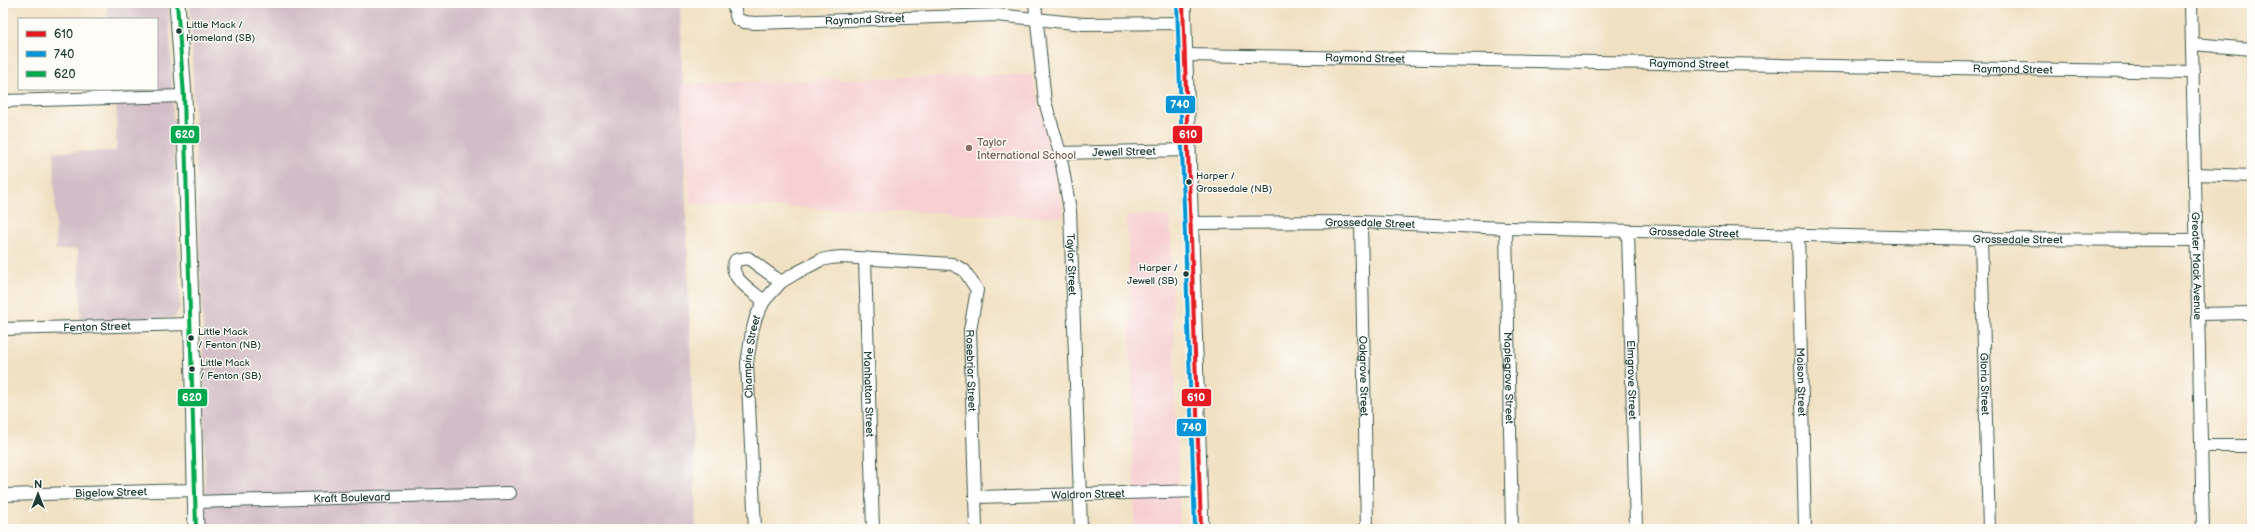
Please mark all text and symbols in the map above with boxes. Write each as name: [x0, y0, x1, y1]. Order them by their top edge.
street label: Raymond Street: [825, 12, 906, 27]
legend: [18, 18, 158, 90]
place label: Little Mack / Homeland (SB): [186, 19, 256, 44]
marker: Little Mack / Homeland (SB): [174, 26, 184, 36]
text: 610: [54, 27, 73, 42]
text: 740: [54, 47, 74, 62]
street label: Raymond Street: [1325, 51, 1406, 65]
street label: Raymond Street: [1649, 56, 1730, 71]
street label: Raymond Street: [1973, 62, 2054, 76]
text: 620: [54, 67, 75, 82]
line badge: 740: [1165, 95, 1196, 114]
text: 740: [1170, 98, 1190, 111]
line badge: 620: [170, 125, 200, 144]
line badge: 610: [1172, 125, 1203, 144]
text: 620: [175, 128, 195, 141]
text: 610: [1179, 128, 1197, 141]
place label: Taylor International School: [977, 136, 1076, 162]
marker: Taylor International School: [964, 143, 974, 153]
street label: Jewell Street: [1092, 144, 1157, 159]
place label: Harper / Grossedale (NB): [1196, 170, 1273, 195]
marker: Harper / Grossedale (NB): [1184, 177, 1194, 187]
street label: Greater Mack Avenue: [2189, 212, 2205, 321]
street label: Grossedale Street: [1325, 215, 1416, 231]
street label: Grossedale Street: [1649, 225, 1740, 240]
street label: Grossedale Street: [1973, 232, 2063, 246]
street label: Taylor Street: [1064, 233, 1079, 296]
place label: Harper / Jewell (SB): [1127, 262, 1178, 287]
marker: Harper / Jewell (SB): [1181, 269, 1191, 279]
street label: Champine Street: [740, 312, 763, 398]
street label: Fenton Street: [63, 319, 132, 334]
place label: Little Mack / Fenton (NB): [198, 326, 261, 351]
street label: Rosebriar Street: [963, 329, 979, 412]
street label: Maplegrove Street: [1502, 332, 1516, 425]
marker: Little Mack / Fenton (NB): [186, 333, 196, 343]
street label: Oakgrove Street: [1357, 335, 1371, 417]
street label: Elmgrove Street: [1624, 340, 1640, 421]
street label: Maison Street: [1794, 347, 1809, 417]
street label: Manhattan Street: [861, 351, 877, 438]
street label: Gloria Street: [1978, 352, 1992, 416]
place label: Little Mack / Fenton (SB): [200, 357, 262, 382]
marker: Little Mack / Fenton (SB): [187, 364, 197, 374]
line badge: 620: [177, 388, 208, 407]
line badge: 610: [1181, 388, 1212, 407]
text: 620: [182, 391, 202, 404]
text: 610: [1187, 391, 1205, 404]
line badge: 740: [1176, 418, 1207, 437]
text: 740: [1182, 421, 1202, 434]
north arrow: [18, 474, 58, 514]
text: N: [34, 478, 42, 491]
street label: Bigelow Street: [75, 485, 148, 500]
street label: Waldron Street: [1051, 487, 1126, 501]
street label: Kraft Boulevard: [313, 490, 391, 505]

